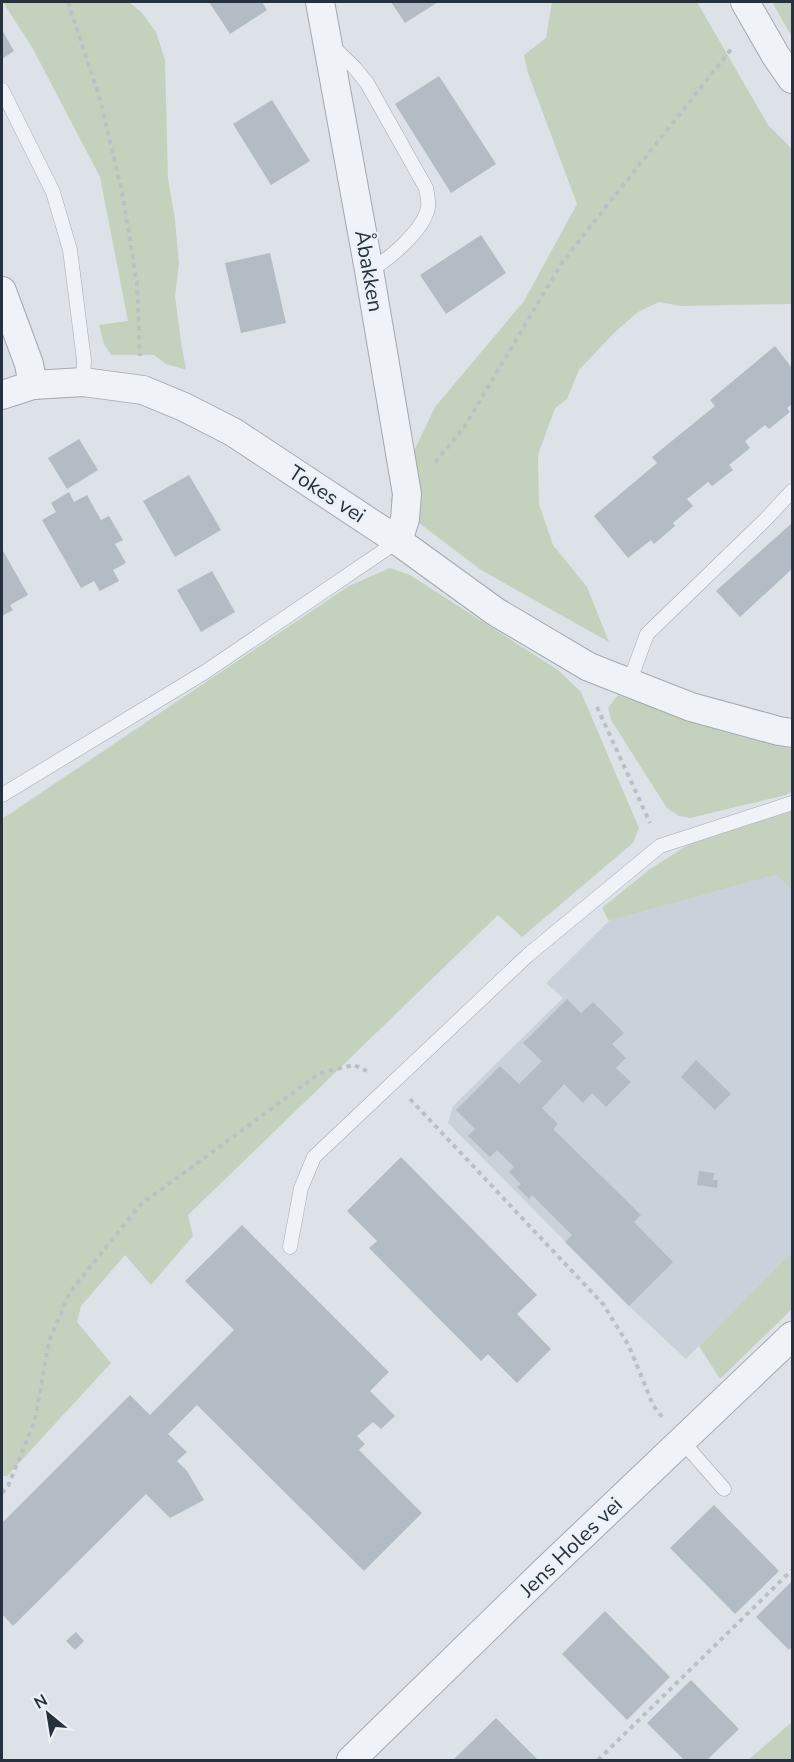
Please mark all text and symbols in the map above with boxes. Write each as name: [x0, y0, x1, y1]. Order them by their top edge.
street label: Åbakken: [348, 228, 391, 314]
street label: Tokes vei: [283, 459, 371, 529]
street label: Jens Holes vei: [513, 1491, 628, 1604]
north arrow: [18, 1684, 78, 1744]
text: N: [30, 1689, 52, 1714]

